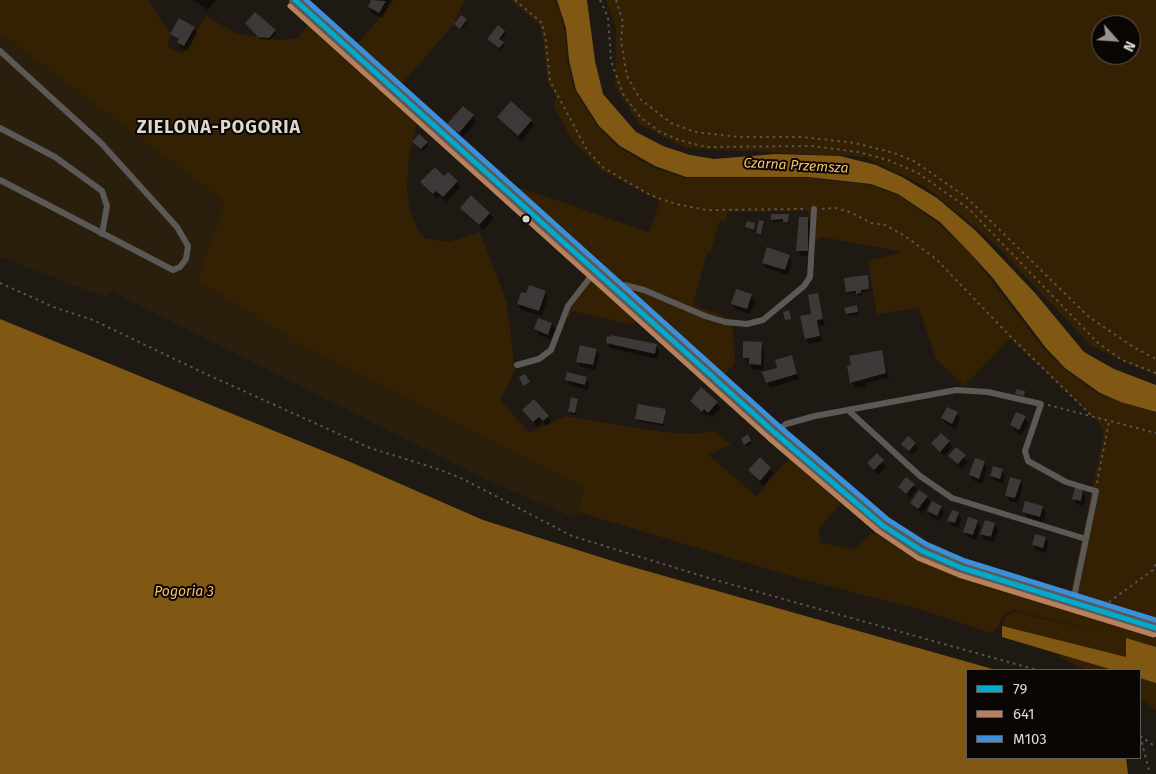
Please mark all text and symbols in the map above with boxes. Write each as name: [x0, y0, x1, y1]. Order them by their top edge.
north arrow: [1091, 15, 1141, 65]
text: N: [1119, 38, 1139, 54]
district label: ZIELONA-POGORIA: [135, 117, 303, 139]
water label: Czarna Przemsza: [743, 155, 849, 177]
unlabelled marker: [521, 214, 531, 224]
water label: Pogoria 3: [154, 584, 214, 600]
legend: [966, 669, 1141, 759]
text: 79: [1013, 680, 1027, 698]
text: 641: [1013, 705, 1035, 723]
text: M103: [1013, 730, 1047, 748]

